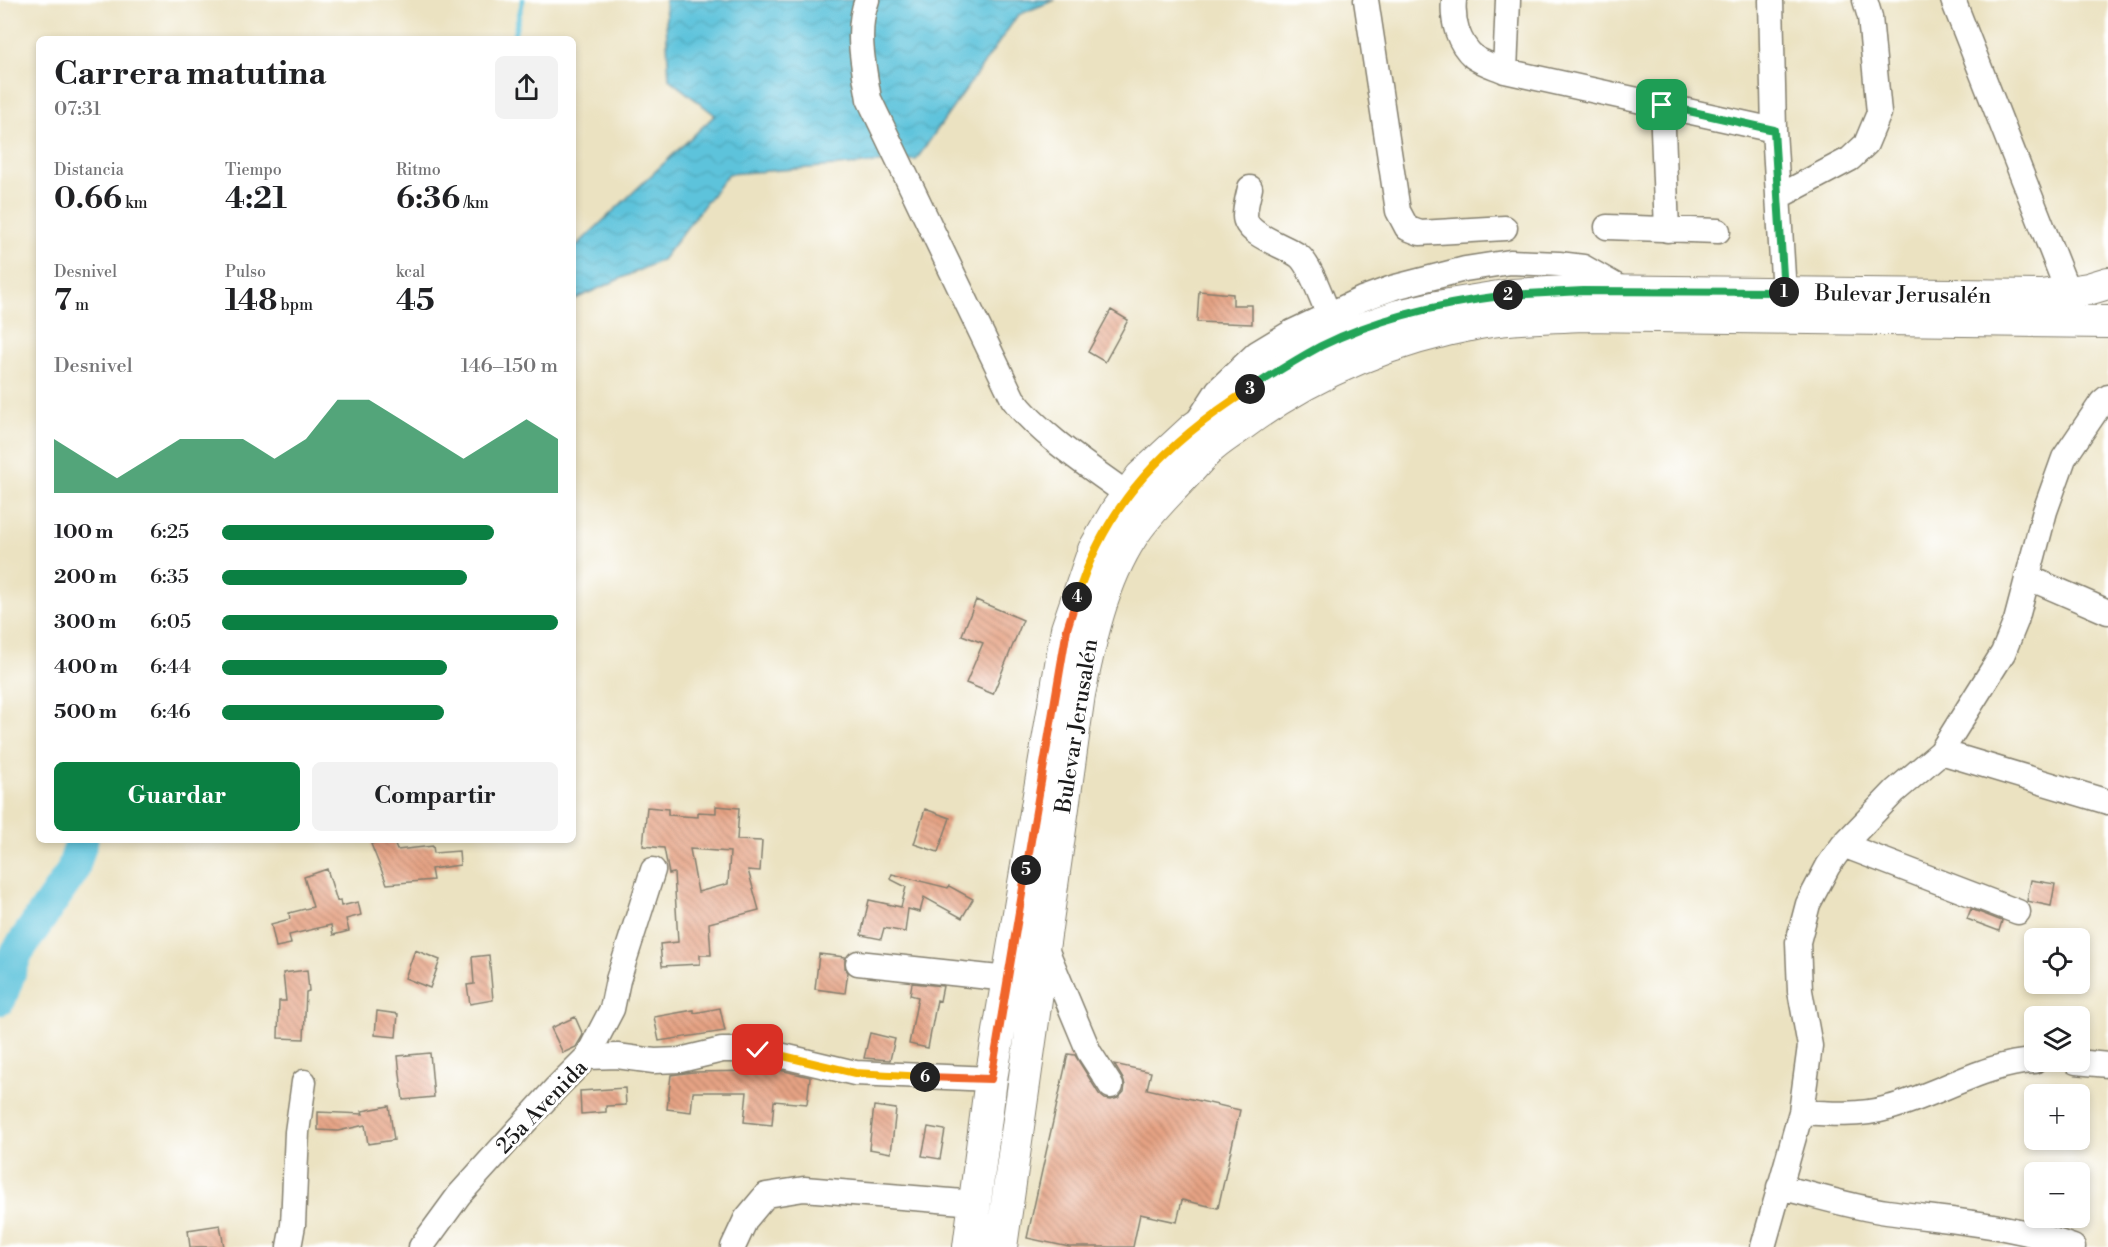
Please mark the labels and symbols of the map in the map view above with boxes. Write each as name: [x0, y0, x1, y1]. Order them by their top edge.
pin: [1636, 79, 1687, 130]
pin: 1: [1769, 277, 1799, 307]
pin: 2: [1493, 280, 1523, 310]
street label: Bulevar Jerusalén: [1814, 280, 1991, 310]
pin: 3: [1235, 374, 1265, 404]
pin: 4: [1062, 582, 1092, 612]
street label: Bulevar Jerusalén: [1050, 637, 1104, 816]
pin: 5: [1011, 855, 1041, 885]
pin: [732, 1024, 783, 1075]
street label: 25a Avenida: [491, 1054, 594, 1160]
pin: 6: [910, 1062, 940, 1092]

